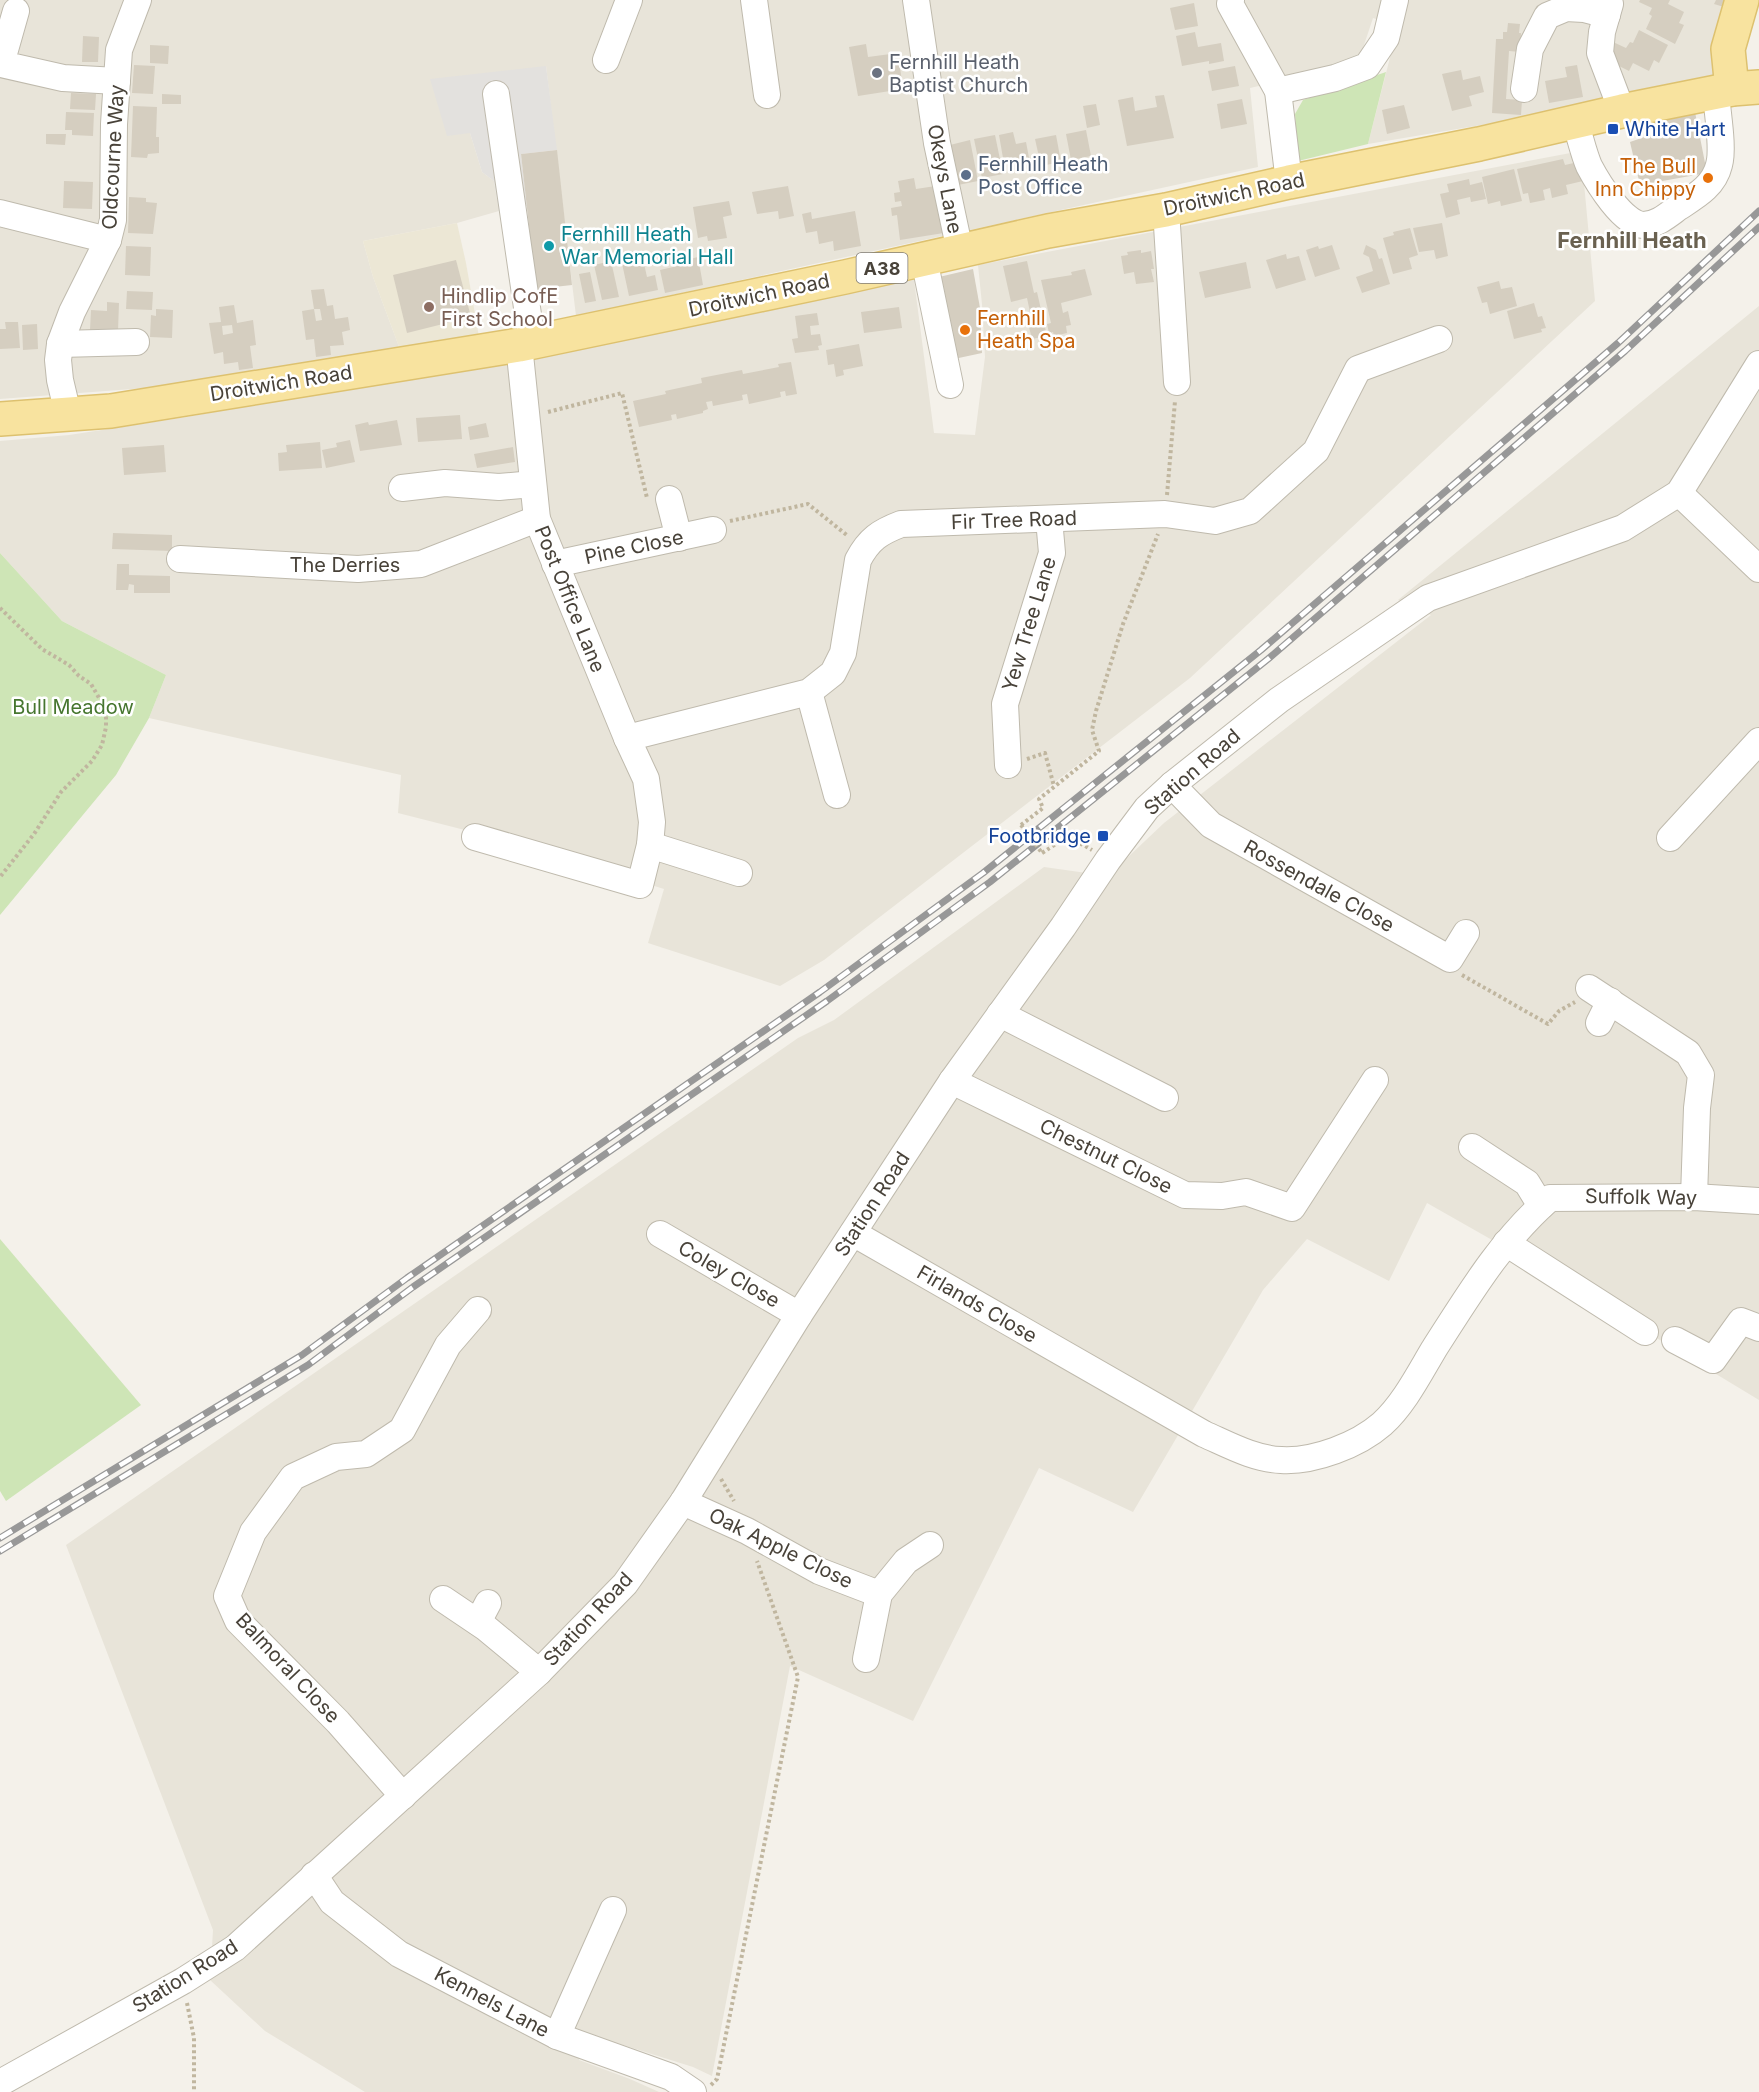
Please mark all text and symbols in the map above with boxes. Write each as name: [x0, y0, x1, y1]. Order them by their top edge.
place label: Fernhill Heath Baptist Church: [889, 50, 1028, 97]
marker: Fernhill Heath Baptist Church: [870, 66, 884, 80]
street label: Oldcourne Way: [97, 84, 129, 230]
place label: White Hart: [1625, 117, 1726, 141]
street label: Okeys Lane: [923, 122, 967, 236]
marker: White Hart: [1606, 122, 1620, 136]
place label: Fernhill Heath Post Office: [978, 152, 1109, 199]
place label: The Bull Inn Chippy: [1595, 154, 1696, 201]
street label: Droitwich Road: [1161, 167, 1307, 221]
marker: Fernhill Heath Post Office: [959, 168, 973, 182]
marker: The Bull Inn Chippy: [1701, 171, 1715, 185]
place label: Fernhill Heath War Memorial Hall: [561, 222, 733, 269]
district label: Fernhill Heath: [1557, 227, 1707, 253]
marker: Fernhill Heath War Memorial Hall: [542, 239, 556, 253]
road number: A38: [856, 253, 908, 283]
street label: Droitwich Road: [686, 268, 832, 322]
place label: Hindlip CofE First School: [441, 284, 558, 331]
marker: Hindlip CofE First School: [422, 300, 436, 314]
place label: Fernhill Heath Spa: [977, 306, 1075, 353]
marker: Fernhill Heath Spa: [958, 323, 972, 337]
street label: Droitwich Road: [208, 360, 354, 406]
street label: Fir Tree Road: [951, 506, 1077, 534]
street label: Post Office Lane: [530, 522, 610, 676]
street label: Pine Close: [582, 525, 686, 569]
street label: The Derries: [290, 553, 400, 577]
street label: Yew Tree Lane: [997, 554, 1061, 694]
park label: Bull Meadow: [12, 695, 134, 719]
street label: Station Road: [1139, 724, 1245, 820]
place label: Footbridge: [988, 824, 1091, 848]
marker: Footbridge: [1096, 829, 1110, 843]
street label: Rossendale Close: [1240, 835, 1398, 937]
street label: Chestnut Close: [1036, 1114, 1176, 1198]
street label: Station Road: [829, 1147, 915, 1261]
street label: Suffolk Way: [1585, 1184, 1697, 1210]
street label: Coley Close: [674, 1235, 784, 1313]
street label: Firlands Close: [913, 1260, 1041, 1348]
street label: Oak Apple Close: [705, 1503, 857, 1593]
street label: Station Road: [538, 1567, 638, 1671]
street label: Balmoral Close: [231, 1608, 345, 1728]
street label: Station Road: [128, 1934, 242, 2018]
street label: Kennels Lane: [430, 1962, 554, 2042]

